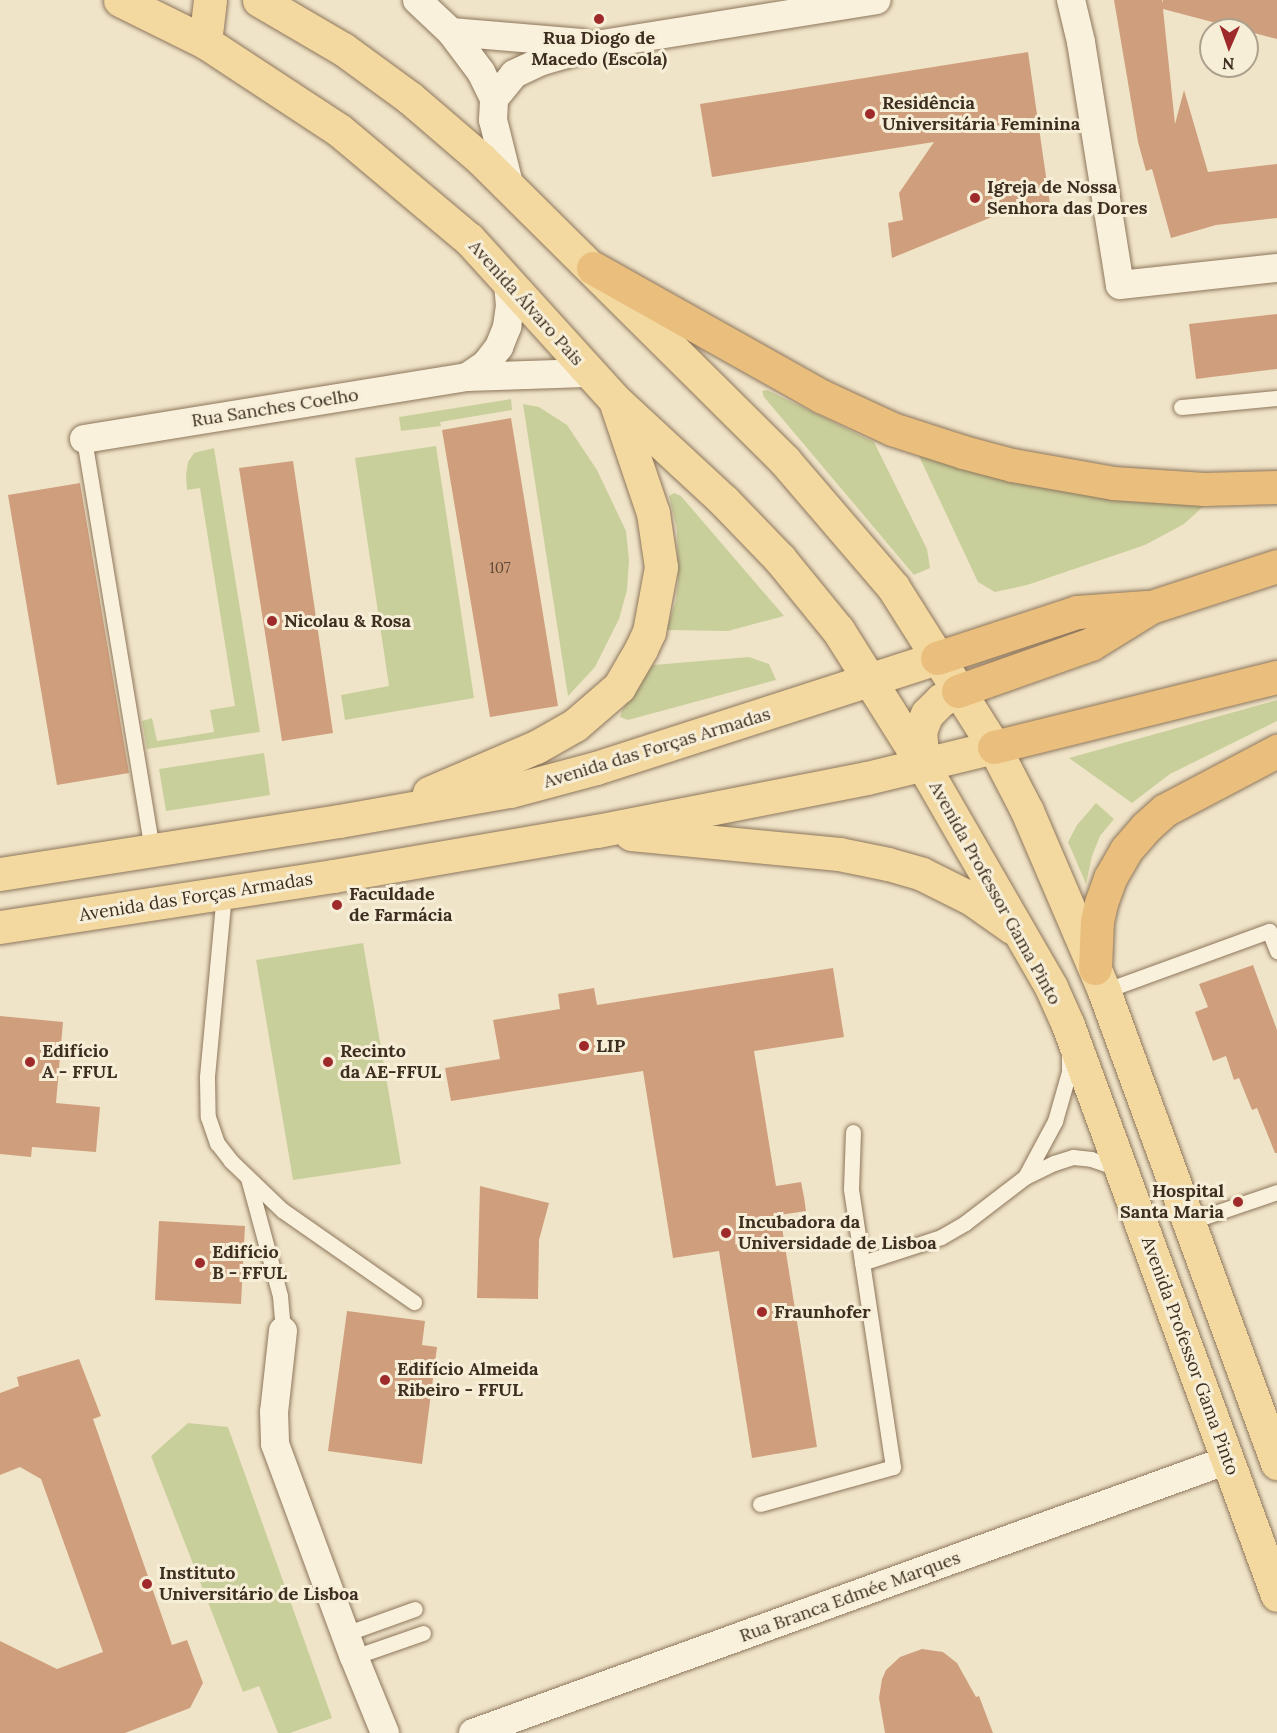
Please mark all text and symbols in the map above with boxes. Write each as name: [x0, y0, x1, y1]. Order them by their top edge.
marker: Rua Diogo de Macedo (Escola): [592, 12, 606, 26]
north arrow: [1199, 18, 1259, 78]
place label: Rua Diogo de Macedo (Escola): [531, 28, 667, 70]
text: N: [1222, 54, 1235, 74]
place label: Residência Universitária Feminina: [882, 93, 1080, 136]
marker: Residência Universitária Feminina: [863, 107, 877, 121]
place label: Igreja de Nossa Senhora das Dores: [987, 177, 1147, 219]
marker: Igreja de Nossa Senhora das Dores: [968, 191, 982, 205]
street label: Avenida Álvaro Pais: [464, 236, 588, 370]
street label: Rua Sanches Coelho: [190, 384, 360, 432]
house number: 107: [489, 559, 511, 577]
place label: Nicolau & Rosa: [284, 610, 411, 632]
marker: Nicolau & Rosa: [265, 614, 279, 628]
street label: Avenida das Forças Armadas: [541, 703, 773, 793]
street label: Avenida Professor Gama Pinto: [924, 777, 1066, 1009]
street label: Avenida das Forças Armadas: [78, 868, 314, 926]
place label: Faculdade de Farmácia: [349, 884, 452, 926]
marker: Faculdade de Farmácia: [330, 898, 344, 912]
place label: LIP: [596, 1035, 625, 1057]
marker: LIP: [577, 1039, 591, 1053]
place label: Edifício A - FFUL: [42, 1041, 117, 1084]
place label: Recinto da AE-FFUL: [340, 1041, 441, 1084]
marker: Edifício A - FFUL: [23, 1055, 37, 1069]
marker: Recinto da AE-FFUL: [321, 1055, 335, 1069]
place label: Hospital Santa Maria: [1120, 1181, 1224, 1224]
marker: Hospital Santa Maria: [1229, 1193, 1247, 1211]
place label: Incubadora da Universidade de Lisboa: [738, 1212, 937, 1254]
marker: Incubadora da Universidade de Lisboa: [719, 1226, 733, 1240]
street label: Avenida Professor Gama Pinto: [1137, 1234, 1243, 1478]
place label: Edifício B - FFUL: [212, 1242, 287, 1284]
marker: Edifício B - FFUL: [193, 1256, 207, 1270]
place label: Fraunhofer: [774, 1301, 871, 1323]
marker: Fraunhofer: [755, 1305, 769, 1319]
place label: Edifício Almeida Ribeiro - FFUL: [397, 1359, 538, 1402]
marker: Edifício Almeida Ribeiro - FFUL: [378, 1373, 392, 1387]
street label: Rua Branca Edmée Marques: [737, 1547, 963, 1647]
place label: Instituto Universitário de Lisboa: [159, 1563, 359, 1606]
marker: Instituto Universitário de Lisboa: [140, 1577, 154, 1591]

